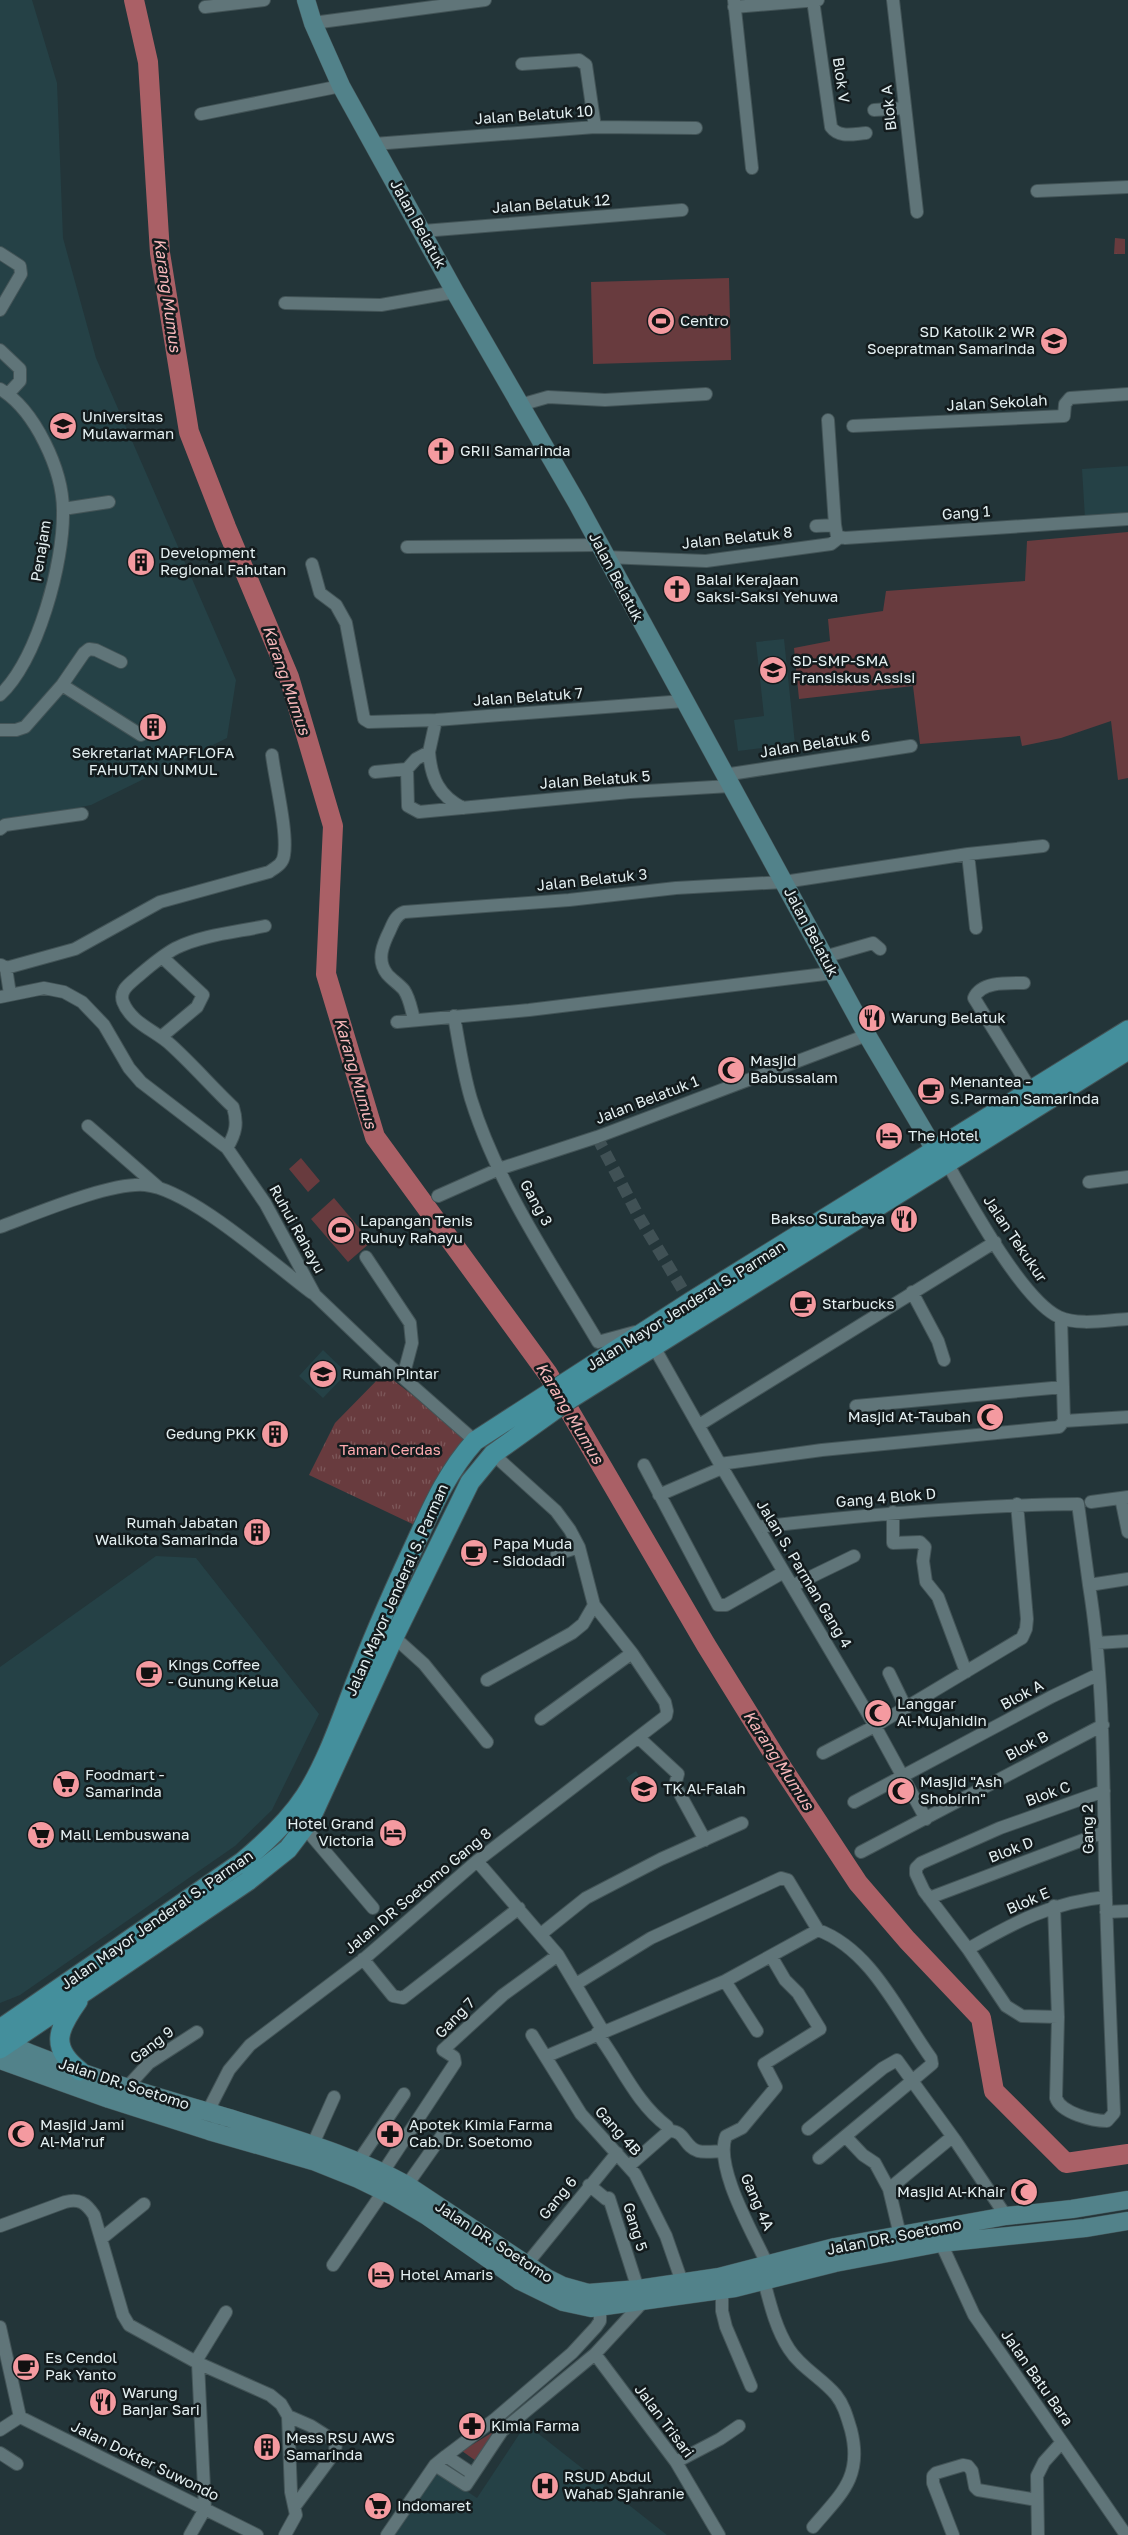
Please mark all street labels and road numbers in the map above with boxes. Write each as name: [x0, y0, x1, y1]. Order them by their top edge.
street label: Blok V: [830, 56, 854, 104]
street label: Blok A: [877, 84, 899, 132]
street label: Jalan Belatuk 10: [474, 101, 594, 127]
street label: Jalan Belatuk: [387, 176, 451, 271]
street label: Jalan Belatuk 12: [491, 190, 611, 216]
street label: Jalan Sekolah: [946, 390, 1048, 414]
street label: Gang 1: [941, 501, 991, 523]
street label: Penajam: [26, 519, 54, 583]
street label: Jalan Belatuk 8: [681, 522, 793, 552]
street label: Jalan Belatuk: [586, 529, 648, 625]
street label: Jalan Belatuk 7: [472, 683, 584, 709]
street label: Jalan Belatuk 6: [758, 725, 871, 761]
street label: Jalan Belatuk 5: [539, 766, 651, 792]
street label: Jalan Belatuk 3: [536, 864, 648, 894]
street label: Jalan Belatuk: [781, 884, 843, 980]
street label: Jalan Belatuk 1: [592, 1071, 701, 1127]
street label: Gang 3: [517, 1176, 557, 1229]
street label: Ruhui Rahayu: [266, 1181, 330, 1276]
street label: Jalan Tekukur: [980, 1192, 1052, 1285]
street label: Jalan Mayor Jenderal S. Parman: [583, 1236, 788, 1374]
street label: Jalan Mayor Jenderal S. Parman: [341, 1481, 451, 1698]
street label: Gang 4 Blok D: [835, 1484, 937, 1510]
street label: Jalan S. Parman Gang 4: [753, 1496, 856, 1651]
street label: Blok A: [997, 1675, 1046, 1713]
street label: Blok B: [1002, 1726, 1051, 1764]
street label: Blok C: [1023, 1777, 1072, 1809]
street label: Gang 2: [1078, 1804, 1096, 1854]
street label: Jalan DR Soetomo Gang 8: [340, 1823, 494, 1957]
street label: Blok D: [986, 1832, 1036, 1866]
street label: Jalan Mayor Jenderal S. Parman: [57, 1846, 256, 1993]
street label: Blok E: [1003, 1883, 1052, 1917]
street label: Gang 7: [431, 1993, 478, 2041]
street label: Gang 9: [126, 2022, 177, 2067]
street label: Jalan DR. Soetomo: [57, 2053, 192, 2113]
street label: Gang 4B: [592, 2102, 646, 2159]
street label: Gang 4A: [737, 2170, 778, 2233]
street label: Gang 6: [534, 2172, 580, 2223]
street label: Jalan DR. Soetomo: [432, 2196, 557, 2286]
street label: Gang 5: [620, 2200, 652, 2253]
street label: Jalan DR. Soetomo: [825, 2214, 963, 2258]
street label: Jalan Batu Bara: [998, 2326, 1078, 2429]
street label: Jalan Trisari: [631, 2380, 698, 2461]
street label: Jalan Dokter Suwondo: [68, 2416, 223, 2504]

